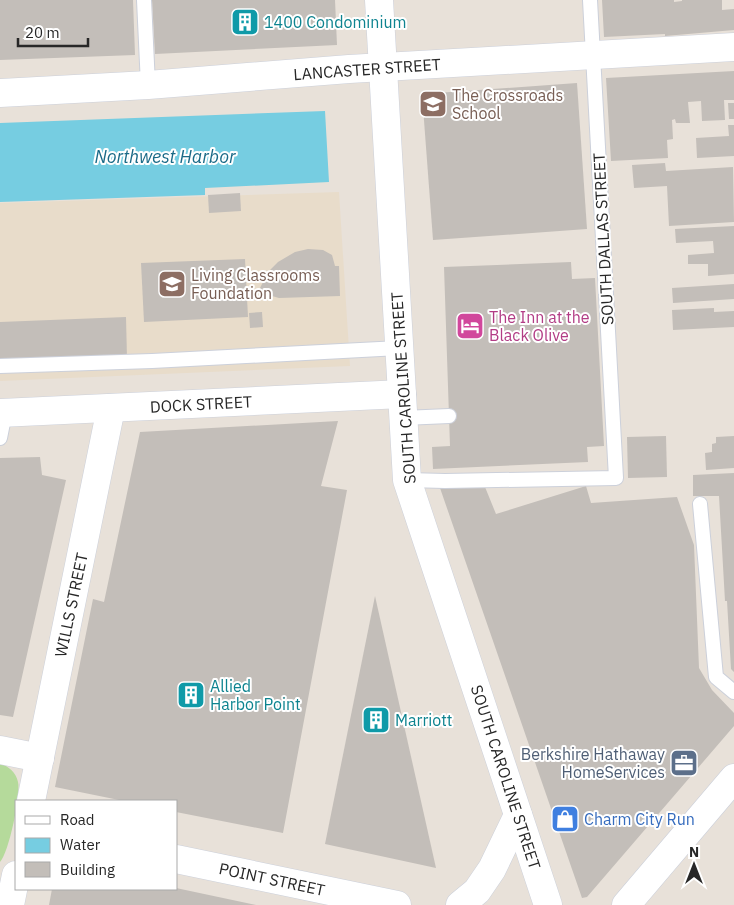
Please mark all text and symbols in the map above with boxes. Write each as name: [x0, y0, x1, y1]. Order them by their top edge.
building icon: 1400 Condominium: [230, 7, 260, 37]
place label: 1400 Condominium: [264, 12, 407, 32]
scale bar: [18, 15, 88, 47]
text: 20 m: [25, 23, 60, 42]
street label: LANCASTER STREET: [293, 54, 441, 84]
place label: The Crossroads School: [452, 85, 563, 123]
school or university icon: The Crossroads School: [418, 89, 448, 119]
water label: Northwest Harbor: [94, 145, 236, 168]
street label: SOUTH DALLAS STREET: [589, 152, 617, 326]
place label: Living Classrooms Foundation: [191, 265, 320, 303]
school or university icon: Living Classrooms Foundation: [157, 269, 187, 299]
street label: SOUTH CAROLINE STREET: [386, 291, 420, 485]
place label: The Inn at the Black Olive: [489, 307, 590, 345]
hotel icon: The Inn at the Black Olive: [455, 311, 485, 341]
street label: DOCK STREET: [149, 391, 253, 417]
street label: WILLS STREET: [50, 551, 92, 659]
place label: Allied Harbor Point: [210, 676, 301, 714]
building icon: Allied Harbor Point: [176, 680, 206, 710]
street label: SOUTH CAROLINE STREET: [467, 682, 545, 872]
building icon: Marriott: [361, 705, 391, 735]
place label: Marriott: [395, 710, 452, 730]
place label: Berkshire Hathaway HomeServices: [521, 744, 665, 782]
office icon: Berkshire Hathaway HomeServices: [669, 748, 699, 778]
legend: [15, 800, 178, 890]
shop icon: Charm City Run: [550, 804, 580, 834]
place label: Charm City Run: [584, 809, 695, 829]
text: Road: [60, 810, 95, 829]
text: Water: [60, 835, 101, 854]
north arrow: [669, 840, 719, 890]
text: N: [689, 843, 699, 861]
street label: POINT STREET: [217, 858, 327, 900]
text: Building: [60, 860, 115, 879]

